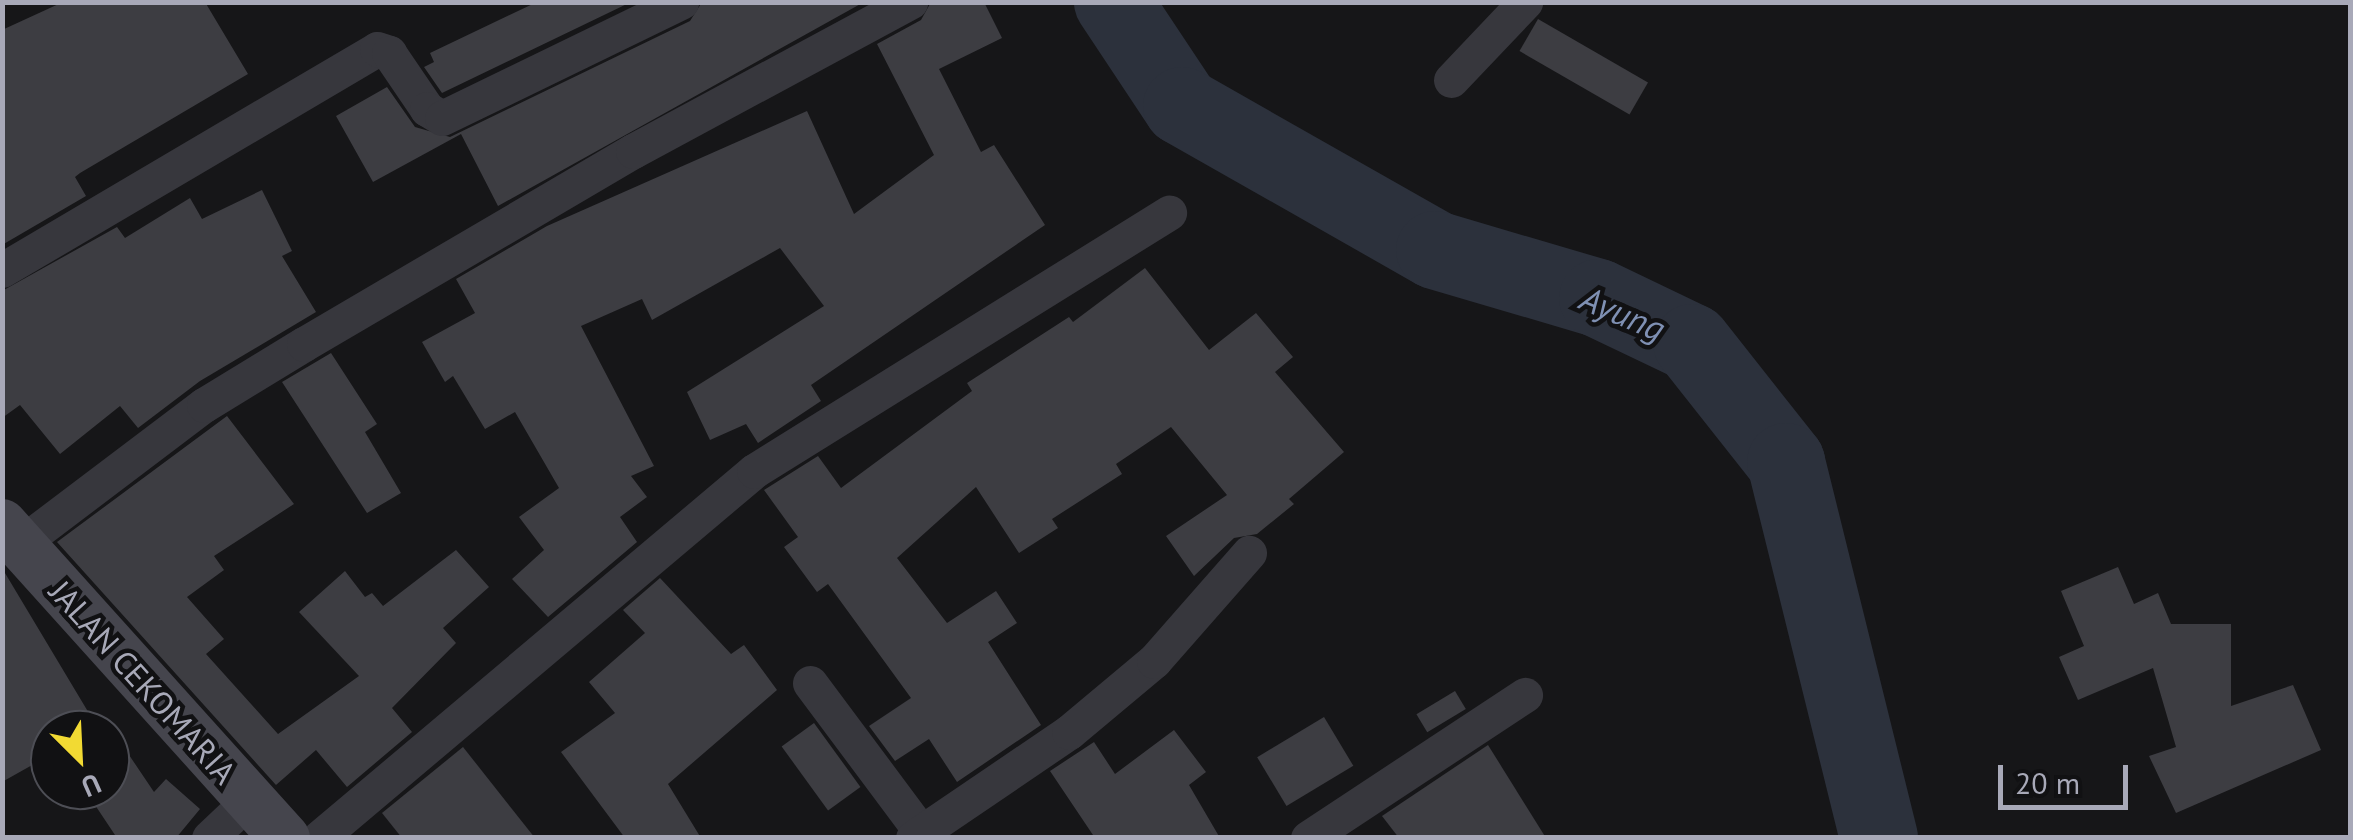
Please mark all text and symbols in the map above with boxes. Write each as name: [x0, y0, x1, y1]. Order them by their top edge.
water label: Ayung: [1574, 277, 1672, 349]
street label: JALAN CEKOMARIA: [42, 573, 244, 791]
north arrow: [30, 710, 130, 810]
scale bar: [2003, 745, 2133, 807]
text: 20 m: [2015, 763, 2080, 802]
text: U: [76, 766, 107, 807]

